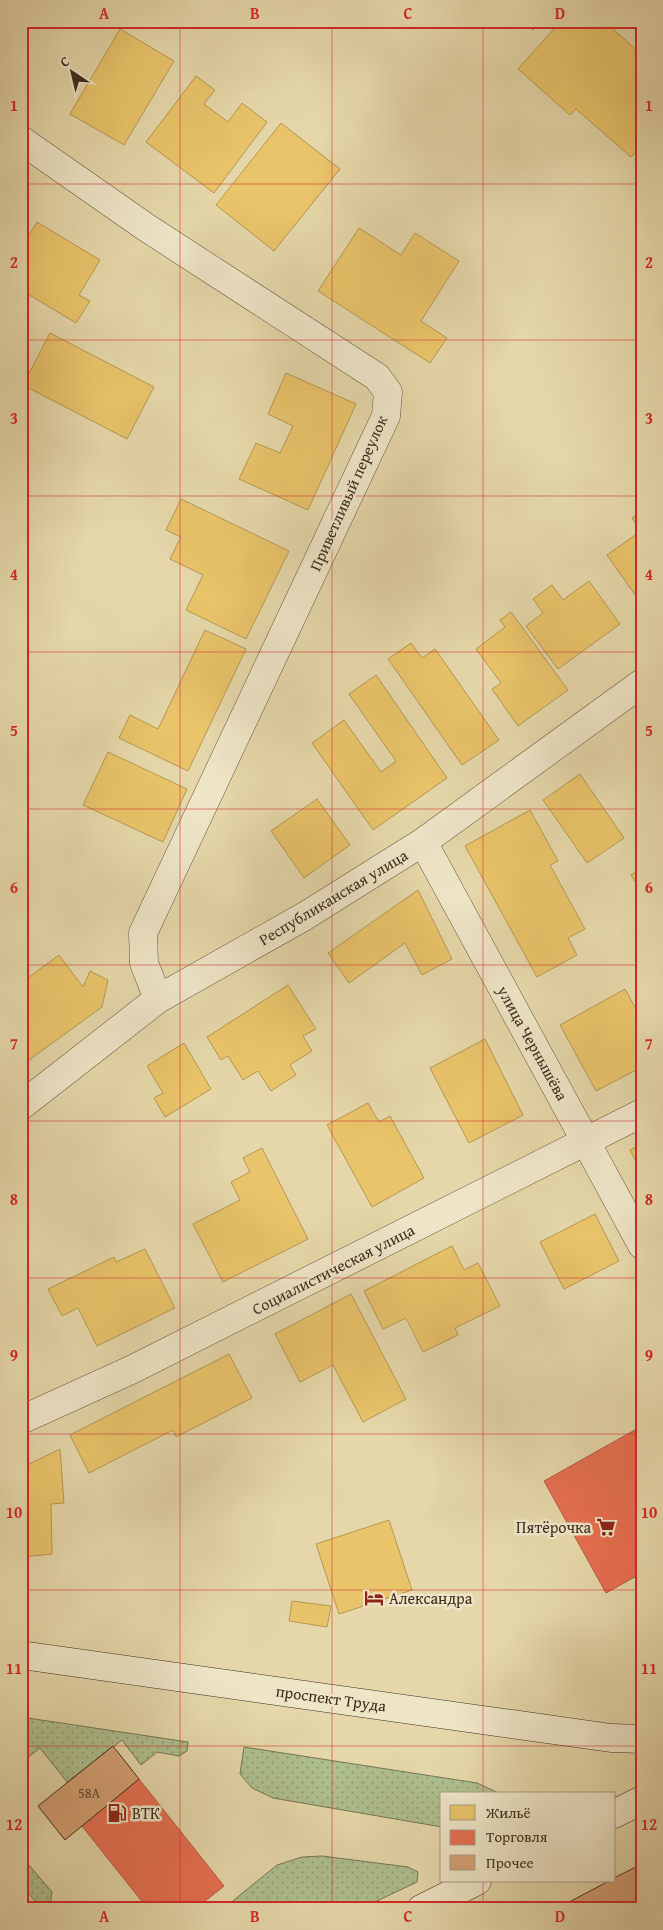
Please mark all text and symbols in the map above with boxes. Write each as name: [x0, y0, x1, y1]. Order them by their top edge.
text: A: [99, 1, 110, 25]
text: B: [250, 1, 260, 25]
text: C: [403, 1, 413, 25]
text: D: [555, 1, 565, 25]
north arrow: [48, 48, 98, 98]
text: С: [56, 51, 74, 72]
text: 1: [10, 93, 18, 117]
text: 1: [645, 93, 653, 117]
text: 2: [10, 250, 18, 274]
text: 2: [645, 250, 653, 274]
text: 3: [10, 406, 18, 430]
text: 3: [645, 406, 653, 430]
street label: Приветливый переулок: [303, 411, 393, 575]
text: 4: [10, 562, 18, 586]
text: 4: [645, 562, 653, 586]
text: 5: [10, 718, 18, 742]
text: 5: [645, 718, 653, 742]
street label: Республиканская улица: [254, 843, 412, 951]
text: 6: [10, 875, 18, 899]
text: 6: [645, 875, 653, 899]
street label: улица Чернышёва: [491, 980, 575, 1105]
text: 7: [10, 1031, 18, 1055]
text: 7: [645, 1031, 653, 1055]
text: 8: [10, 1187, 18, 1211]
text: 8: [645, 1187, 653, 1211]
street label: Социалистическая улица: [247, 1217, 419, 1320]
text: 9: [10, 1343, 18, 1367]
text: 9: [645, 1343, 653, 1367]
text: 10: [6, 1500, 22, 1524]
text: 10: [641, 1500, 657, 1524]
place label: Пятёрочка: [516, 1515, 591, 1539]
supermarket icon: Пятёрочка: [595, 1516, 617, 1538]
place label: Александра: [389, 1586, 473, 1610]
hotel icon: Александра: [363, 1587, 385, 1609]
text: 11: [6, 1656, 22, 1680]
text: 11: [641, 1656, 657, 1680]
street label: проспект Труда: [274, 1678, 388, 1718]
house number: 58А: [78, 1783, 100, 1803]
legend: [440, 1792, 616, 1882]
place label: ВТК: [132, 1801, 160, 1825]
fuel station icon: ВТК: [106, 1802, 128, 1824]
text: Жильё: [485, 1802, 531, 1823]
text: 12: [6, 1812, 22, 1836]
text: 12: [641, 1812, 657, 1836]
text: Торговля: [486, 1826, 548, 1847]
text: Прочее: [486, 1852, 534, 1873]
text: A: [99, 1904, 110, 1928]
text: B: [250, 1904, 260, 1928]
text: C: [403, 1904, 413, 1928]
text: D: [555, 1904, 565, 1928]

